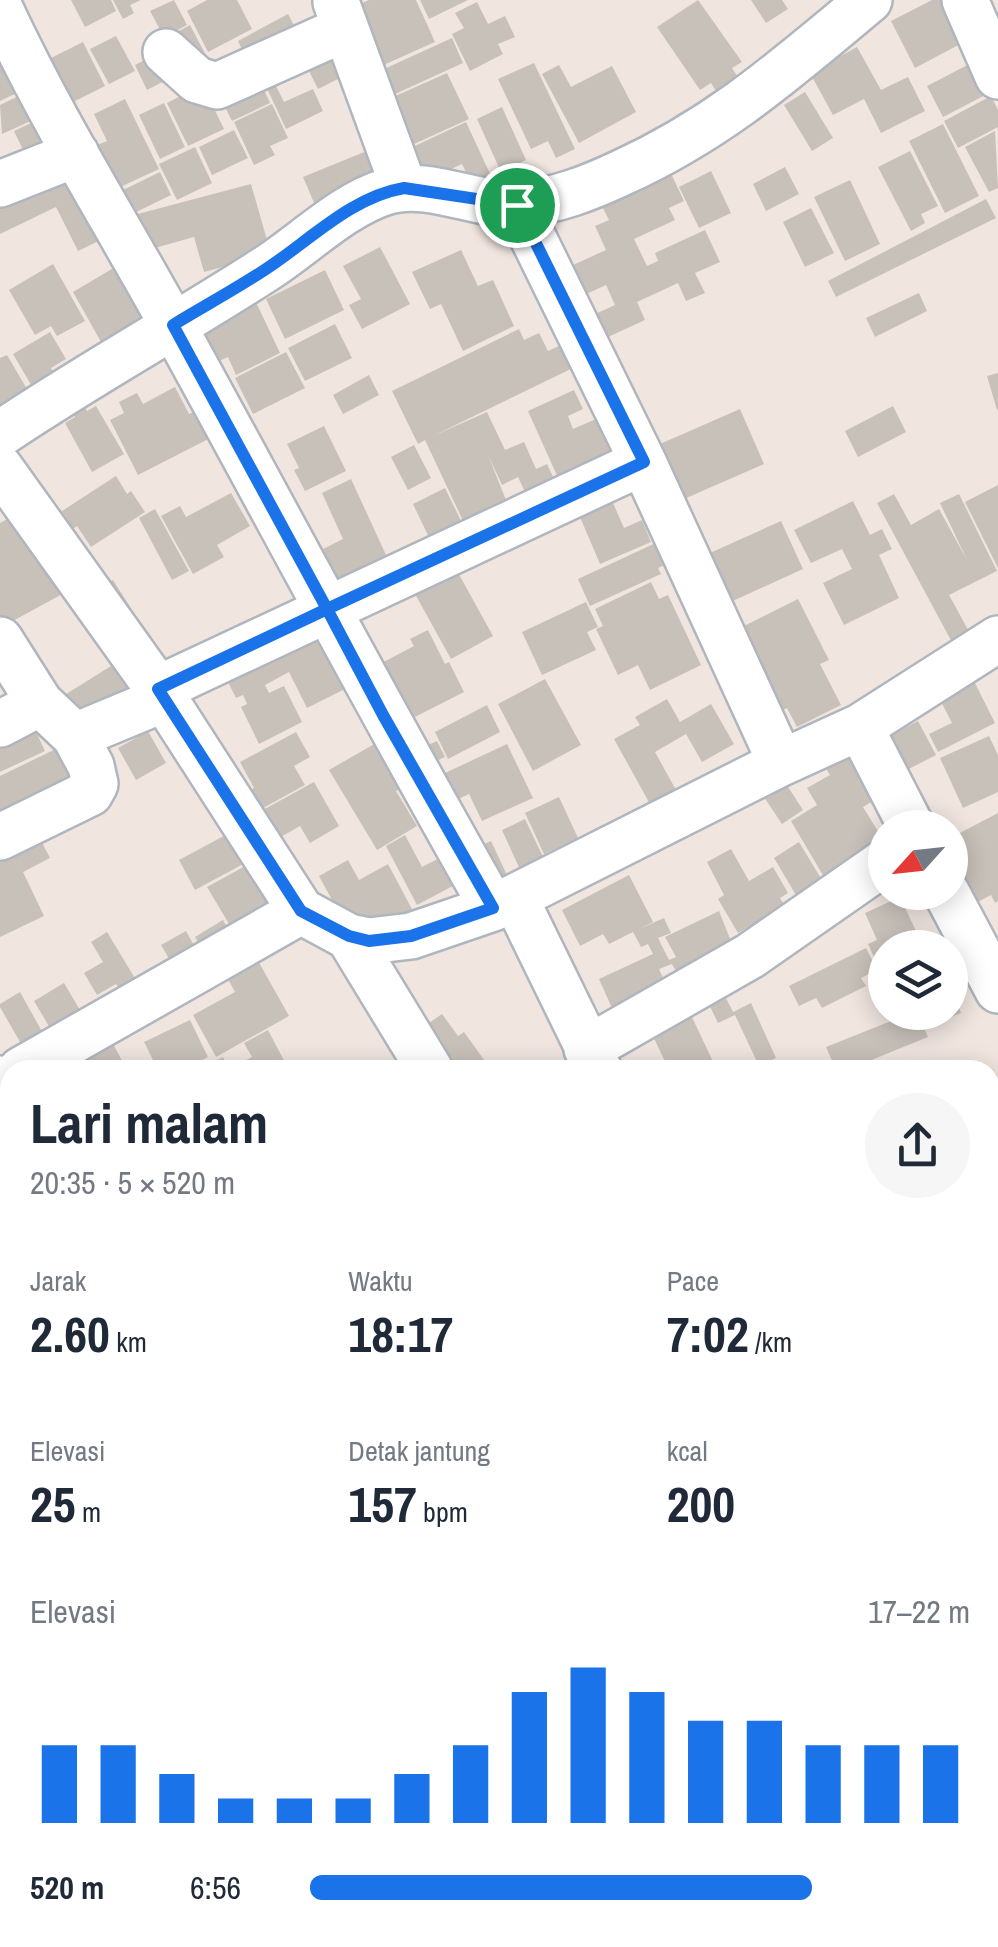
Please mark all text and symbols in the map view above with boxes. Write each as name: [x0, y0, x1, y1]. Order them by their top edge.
pin: [475, 163, 560, 248]
icon: arrive: [490, 178, 545, 233]
north arrow: [868, 810, 968, 910]
map controls: [868, 810, 968, 1030]
button: layers: [868, 930, 968, 1030]
text: Lari malam: [30, 1086, 268, 1160]
button: share: [865, 1093, 970, 1198]
text: 20:35 · 5 × 520 m: [30, 1161, 235, 1204]
text: Jarak: [30, 1262, 86, 1300]
text: Waktu: [348, 1262, 413, 1300]
text: Pace: [667, 1262, 719, 1300]
text: 2.60: [30, 1300, 110, 1368]
text: 18:17: [348, 1300, 453, 1368]
text: 7:02: [667, 1300, 749, 1368]
text: km: [110, 1323, 147, 1361]
text: /km: [749, 1323, 792, 1361]
text: Elevasi: [30, 1432, 105, 1470]
text: Detak jantung: [348, 1432, 490, 1470]
text: kcal: [667, 1432, 707, 1470]
text: 25: [30, 1470, 76, 1538]
text: 157: [348, 1470, 417, 1538]
text: 200: [667, 1470, 735, 1538]
text: m: [76, 1493, 101, 1531]
text: bpm: [417, 1493, 468, 1531]
text: Elevasi: [30, 1590, 116, 1633]
text: 17–22 m: [868, 1590, 970, 1633]
text: 520 m: [30, 1866, 104, 1909]
text: 6:56: [190, 1866, 241, 1909]

